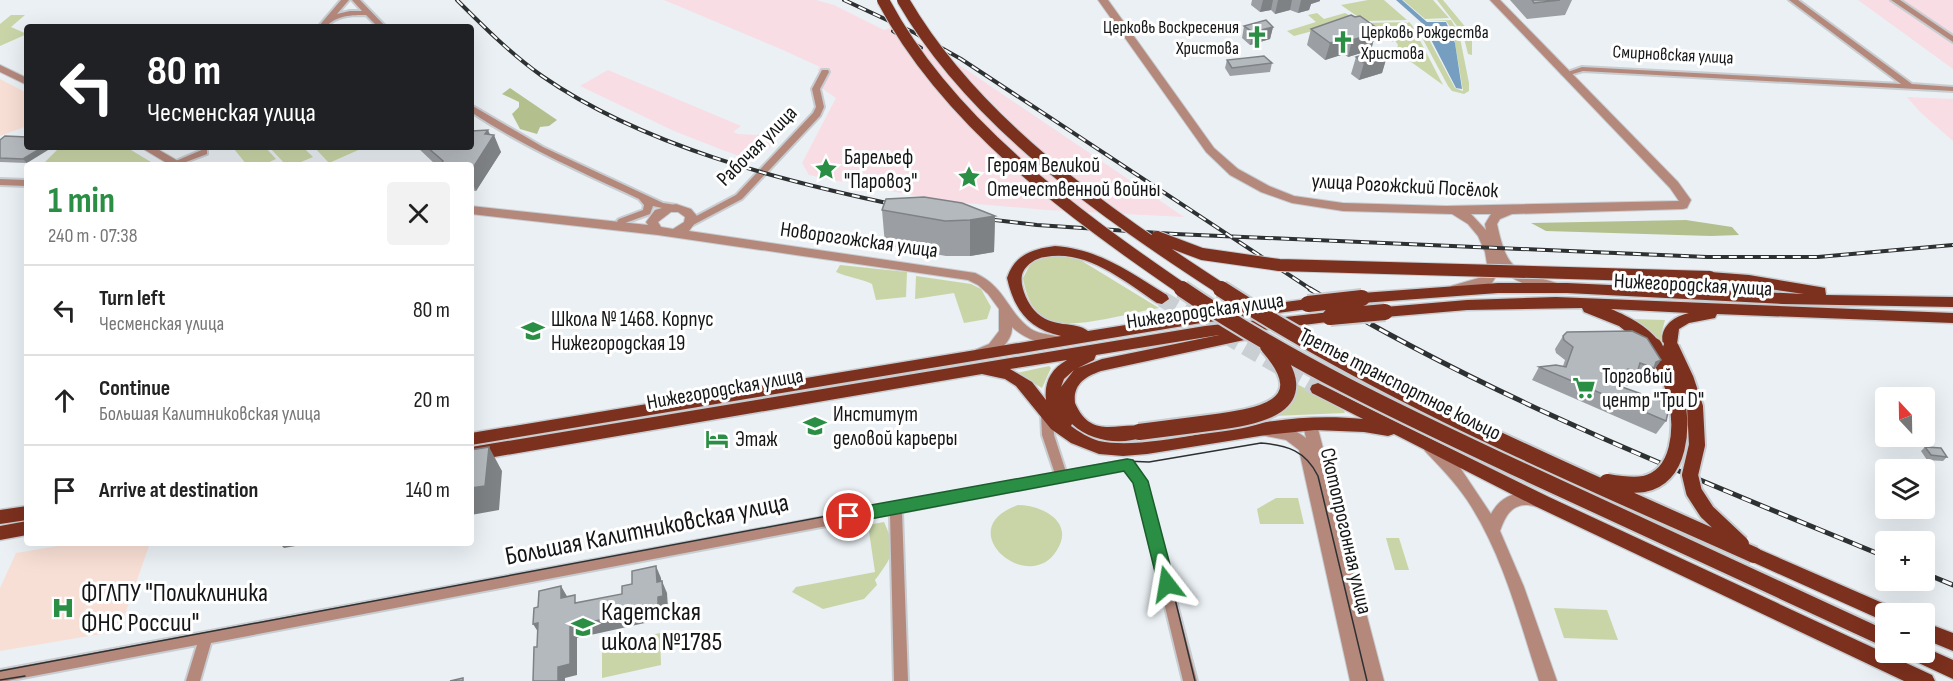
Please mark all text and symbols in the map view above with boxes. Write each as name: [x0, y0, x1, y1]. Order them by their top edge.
place label: Церковь Воскресения Христова: [1103, 17, 1239, 59]
place label: Церковь Рождества Христова: [1360, 22, 1489, 64]
church icon: Церковь Воскресения Христова: [1244, 24, 1270, 50]
church icon: Церковь Рождества Христова: [1330, 29, 1356, 55]
street label: Смирновская улица: [1612, 41, 1734, 69]
text: 80 m: [147, 46, 221, 97]
icon: left: [48, 48, 126, 126]
text: Чесменская улица: [147, 97, 316, 129]
street label: Рабочая улица: [712, 101, 802, 191]
place label: Барельеф "Паровоз": [844, 145, 917, 194]
place label: Героям Великой Отечественной войны: [987, 153, 1160, 202]
place icon: Барельеф "Паровоз": [813, 156, 839, 182]
place icon: Героям Великой Отечественной войны: [956, 164, 982, 190]
street label: улица Рогожский Посёлок: [1311, 169, 1499, 203]
text: 1 min: [48, 180, 115, 223]
button: close: [387, 182, 450, 245]
street label: Новорогожская улица: [779, 217, 939, 263]
text: 240 m · 07:38: [48, 224, 137, 248]
street label: Нижегородская улица: [1613, 268, 1773, 302]
text: Turn left: [99, 285, 165, 312]
street label: Нижегородская улица: [1125, 288, 1285, 334]
icon: left: [48, 294, 81, 327]
text: 80 m: [413, 297, 450, 324]
place label: Школа № 1468. Корпус Нижегородская 19: [551, 307, 714, 356]
text: Чесменская улица: [99, 312, 224, 336]
school or university icon: Школа № 1468. Корпус Нижегородская 19: [520, 318, 546, 344]
street label: Третье транспортное кольцо: [1295, 322, 1505, 446]
street label: Нижегородская улица: [645, 363, 805, 415]
place label: Торговый центр "Три D": [1602, 364, 1704, 413]
text: Continue: [99, 375, 170, 402]
supermarket icon: Торговый центр "Три D": [1571, 375, 1597, 401]
icon: ahead: [48, 384, 81, 417]
text: 20 m: [414, 387, 450, 414]
north arrow: [1875, 387, 1935, 447]
map controls: [1875, 387, 1935, 663]
text: Большая Калитниковская улица: [99, 402, 321, 426]
place label: Институт деловой карьеры: [833, 402, 958, 451]
school or university icon: Институт деловой карьеры: [802, 413, 828, 439]
hotel icon: Этаж: [704, 426, 730, 452]
place label: Этаж: [735, 427, 778, 452]
street label: Скотопрогонная улица: [1315, 445, 1377, 617]
button: layers: [1875, 459, 1935, 519]
icon: arrive: [48, 474, 81, 507]
text: Arrive at destination: [99, 477, 258, 504]
text: 140 m: [406, 477, 450, 504]
street label: Большая Калитниковская улица: [503, 487, 791, 573]
pin: [823, 490, 874, 541]
icon: arrive: [832, 499, 865, 532]
button: +: [1875, 531, 1935, 591]
position arrow: [1135, 552, 1199, 616]
place label: ФГЛПУ "Поликлиника ФНС России": [81, 578, 268, 639]
hospital icon: ФГЛПУ "Поликлиника ФНС России": [50, 595, 76, 621]
place label: Кадетская школа №1785: [601, 597, 722, 658]
button: −: [1875, 603, 1935, 663]
school or university icon: Кадетская школа №1785: [570, 614, 596, 640]

